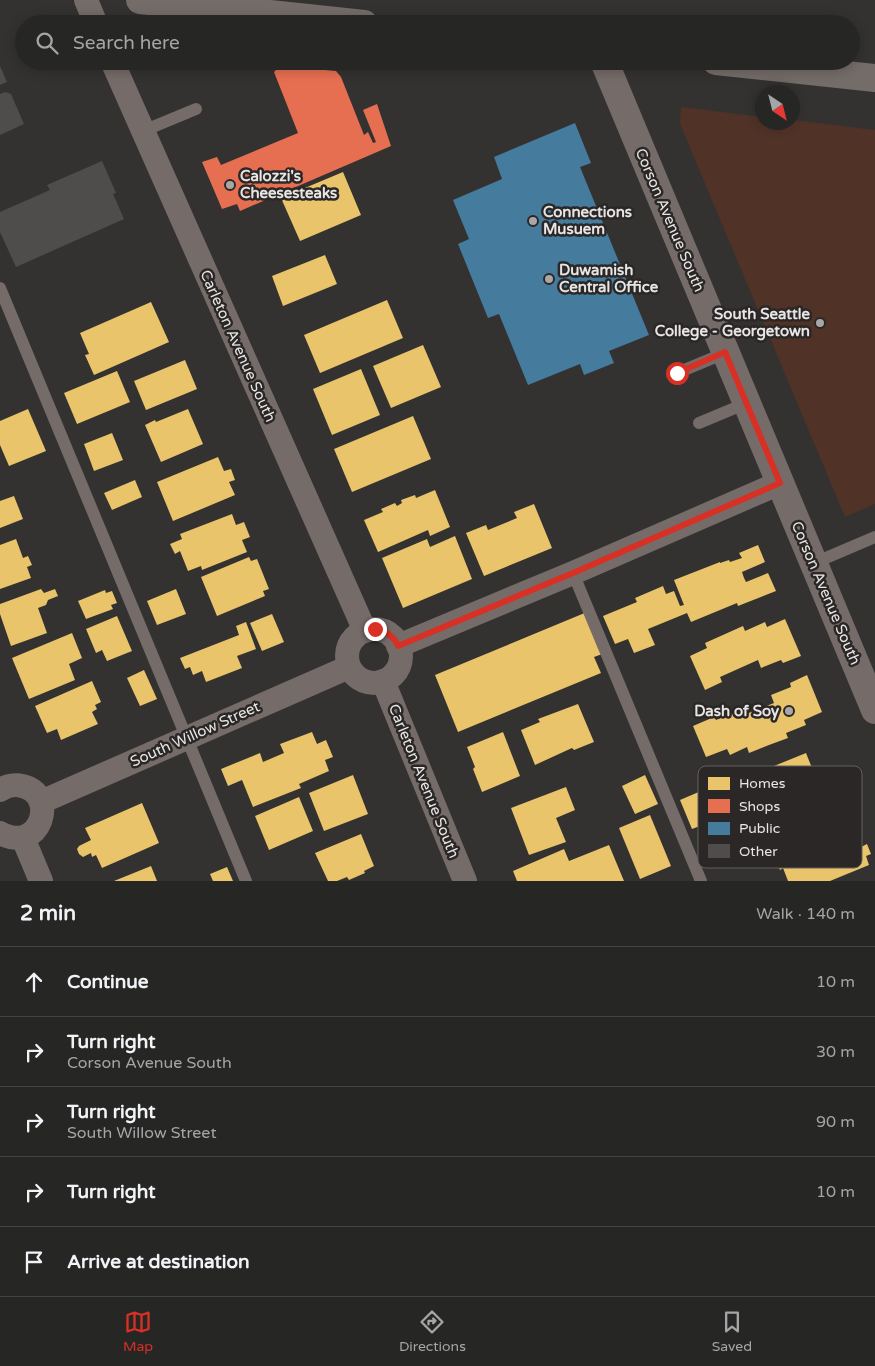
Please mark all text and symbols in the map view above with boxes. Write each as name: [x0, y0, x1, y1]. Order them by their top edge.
search box: [15, 15, 860, 70]
icon: search: [33, 29, 61, 57]
text: Search here: [73, 32, 180, 54]
north arrow: [755, 85, 800, 130]
street label: Corson Avenue South: [632, 145, 708, 295]
place label: Calozzi's Cheesesteaks: [240, 167, 337, 202]
marker: Calozzi's Cheesesteaks: [224, 179, 236, 191]
place label: Connections Musuem: [543, 203, 632, 238]
marker: Connections Musuem: [527, 215, 539, 227]
place label: Duwamish Central Office: [559, 261, 659, 296]
street label: Carleton Avenue South: [196, 267, 280, 425]
marker: Duwamish Central Office: [543, 273, 555, 285]
place label: South Seattle College - Georgetown: [655, 305, 810, 341]
marker: South Seattle College - Georgetown: [814, 317, 826, 329]
route start: [666, 362, 689, 385]
street label: Corson Avenue South: [788, 518, 864, 668]
route end: [364, 618, 387, 641]
street label: South Willow Street: [127, 697, 263, 771]
street label: Carleton Avenue South: [385, 701, 463, 861]
place label: Dash of Soy: [694, 702, 779, 721]
marker: Dash of Soy: [783, 705, 795, 717]
legend: [698, 766, 862, 868]
text: Homes: [739, 775, 786, 792]
text: Shops: [739, 798, 780, 815]
text: Public: [739, 820, 780, 837]
text: Other: [739, 843, 778, 860]
text: 2 min: [20, 901, 76, 926]
text: Walk · 140 m: [756, 904, 855, 924]
icon: ahead: [20, 968, 48, 996]
text: Continue: [67, 971, 149, 993]
text: 10 m: [816, 972, 855, 992]
text: Turn right: [67, 1031, 155, 1053]
icon: right: [20, 1038, 48, 1066]
text: 30 m: [816, 1042, 855, 1062]
text: Corson Avenue South: [67, 1053, 232, 1073]
text: Turn right: [67, 1101, 155, 1123]
icon: right: [20, 1108, 48, 1136]
text: 90 m: [816, 1112, 855, 1132]
text: South Willow Street: [67, 1123, 217, 1143]
icon: right: [20, 1178, 48, 1206]
text: Turn right: [67, 1181, 155, 1203]
text: 10 m: [816, 1182, 855, 1202]
icon: arrive: [20, 1248, 48, 1276]
text: Arrive at destination: [67, 1251, 250, 1273]
tab: Map: [123, 1308, 153, 1355]
tab: Directions: [399, 1308, 466, 1355]
tab: Saved: [712, 1308, 752, 1355]

